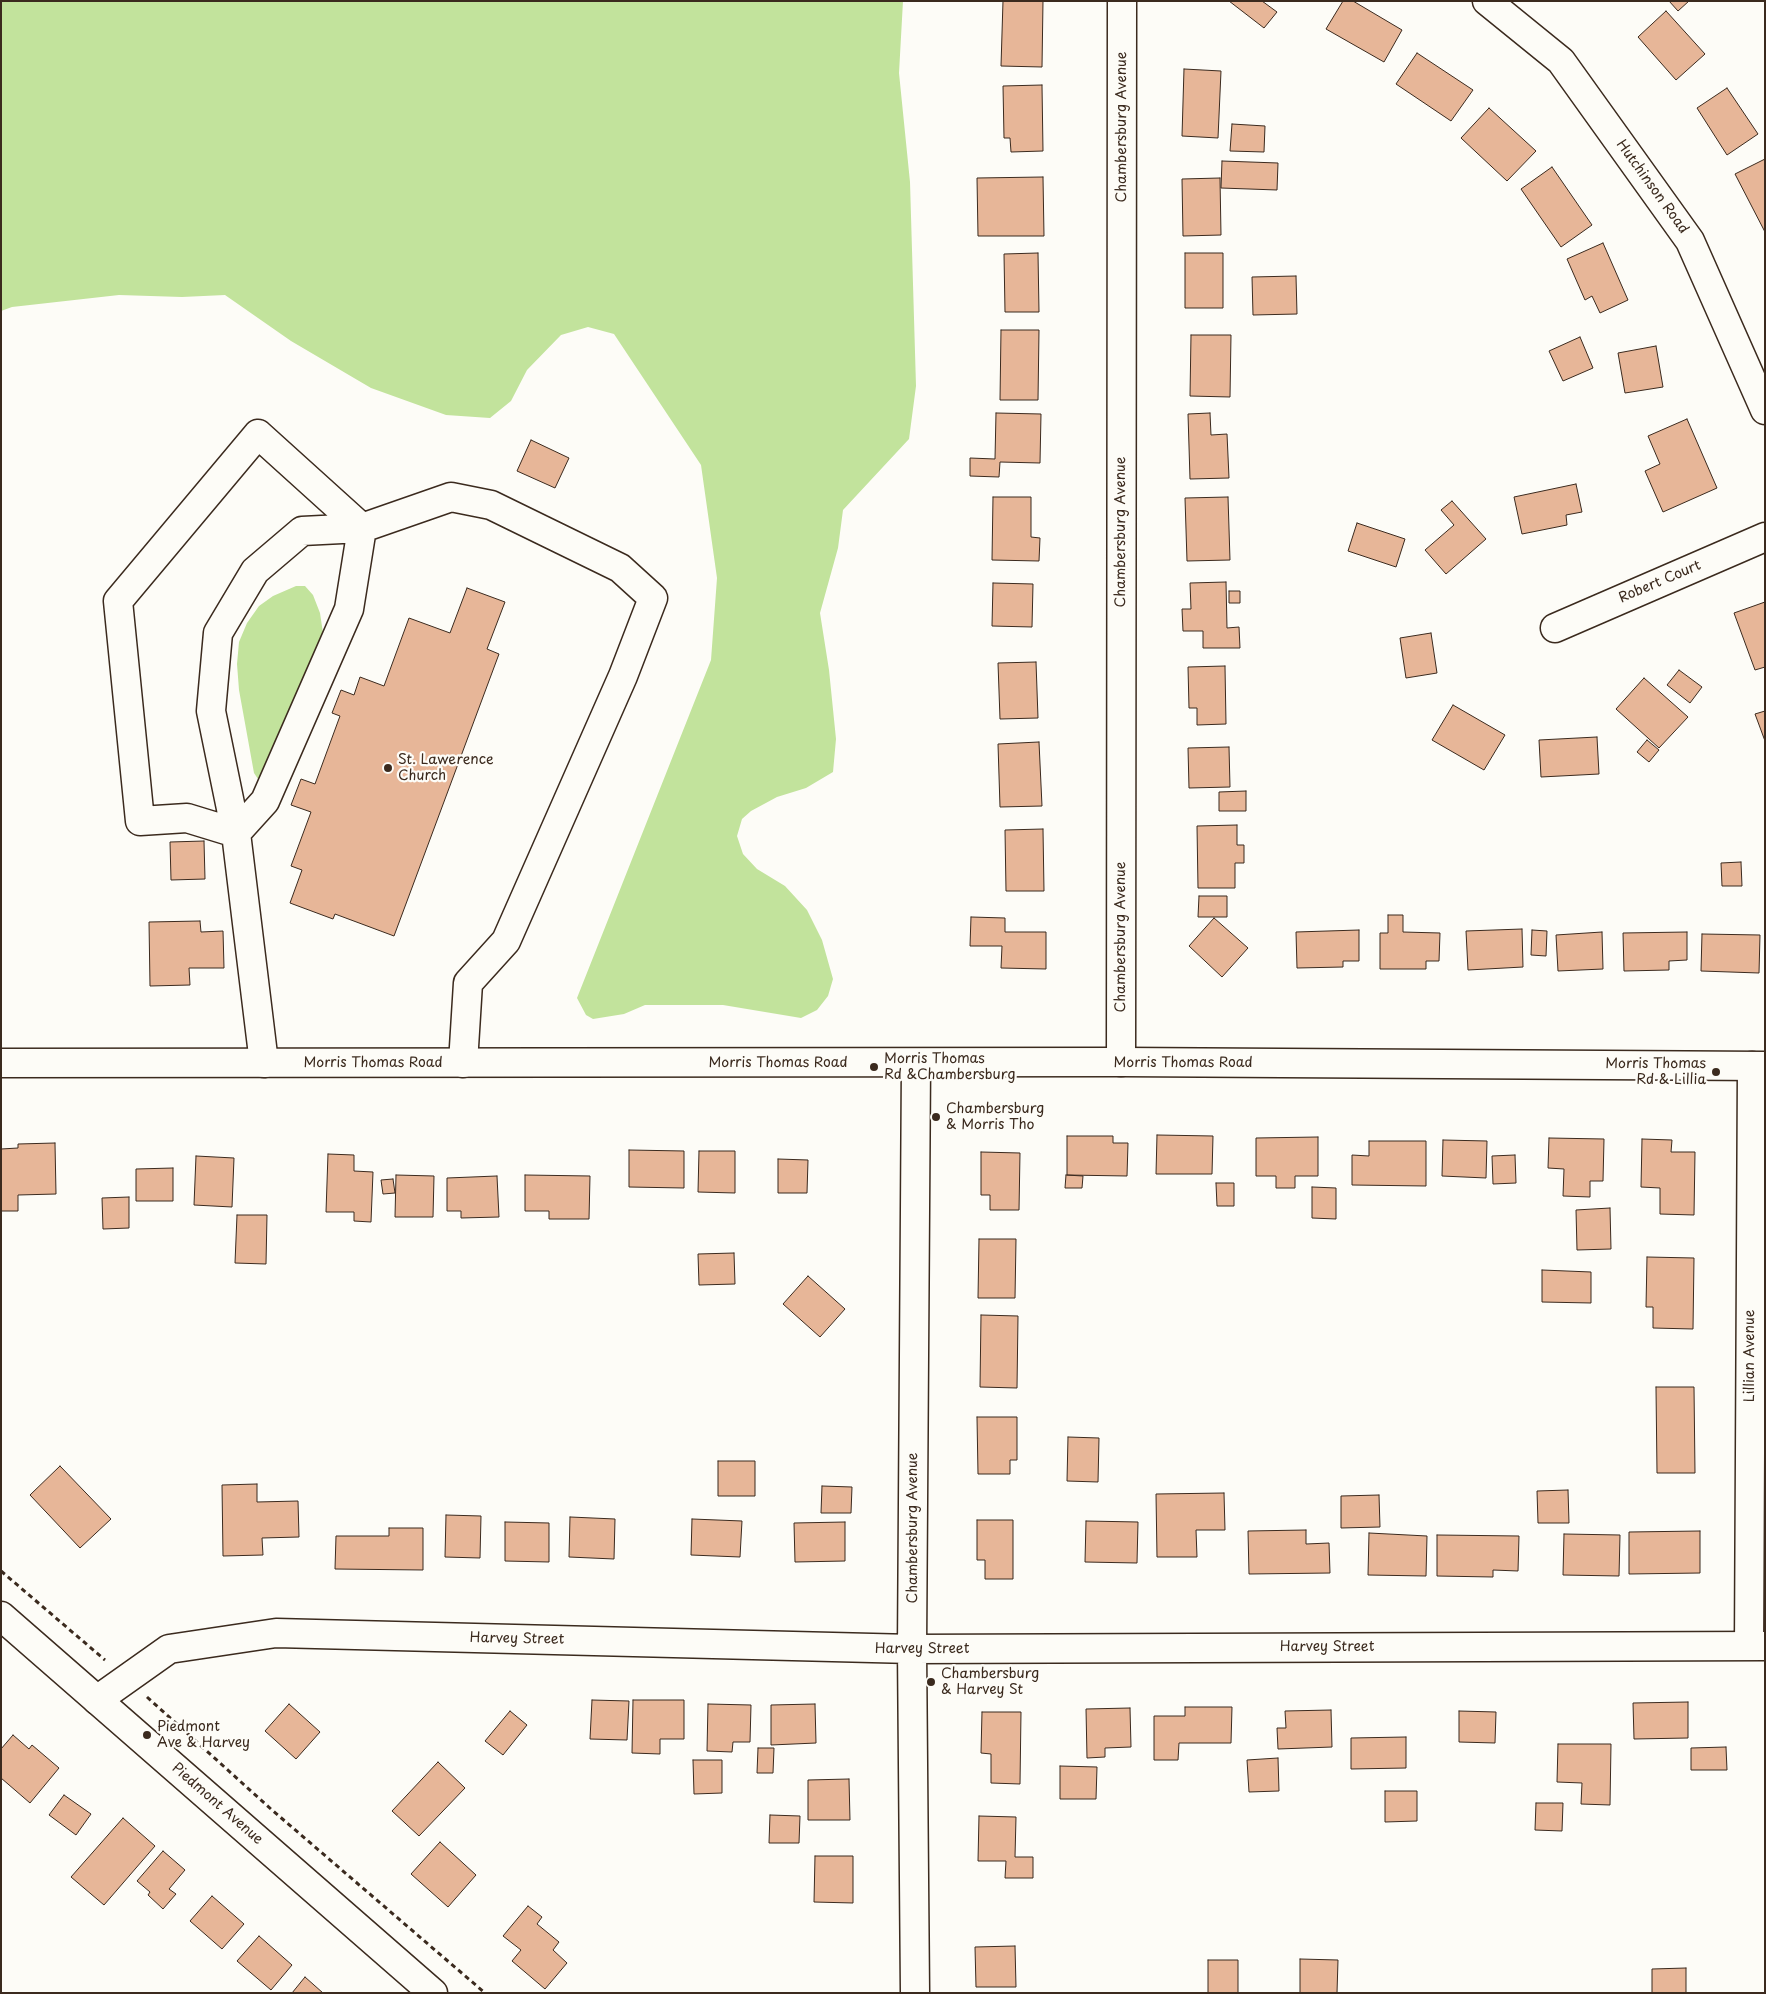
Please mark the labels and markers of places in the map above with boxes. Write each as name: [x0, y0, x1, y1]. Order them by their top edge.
place label: St. Lawerence Church: [398, 752, 494, 784]
marker: St. Lawerence Church: [382, 762, 394, 774]
place label: Morris Thomas Rd &Chambersburg: [884, 1051, 1015, 1084]
place label: Morris Thomas Rd & Lillia: [1605, 1056, 1706, 1088]
marker: Morris Thomas Rd &Chambersburg: [868, 1061, 880, 1073]
marker: Morris Thomas Rd & Lillia: [1710, 1066, 1722, 1078]
place label: Chambersburg & Morris Tho: [946, 1101, 1044, 1134]
marker: Chambersburg & Morris Tho: [930, 1111, 942, 1123]
place label: Chambersburg & Harvey St: [941, 1666, 1039, 1698]
marker: Chambersburg & Harvey St: [925, 1676, 937, 1688]
place label: Piedmont Ave & Harvey: [157, 1719, 250, 1751]
marker: Piedmont Ave & Harvey: [141, 1729, 153, 1741]

